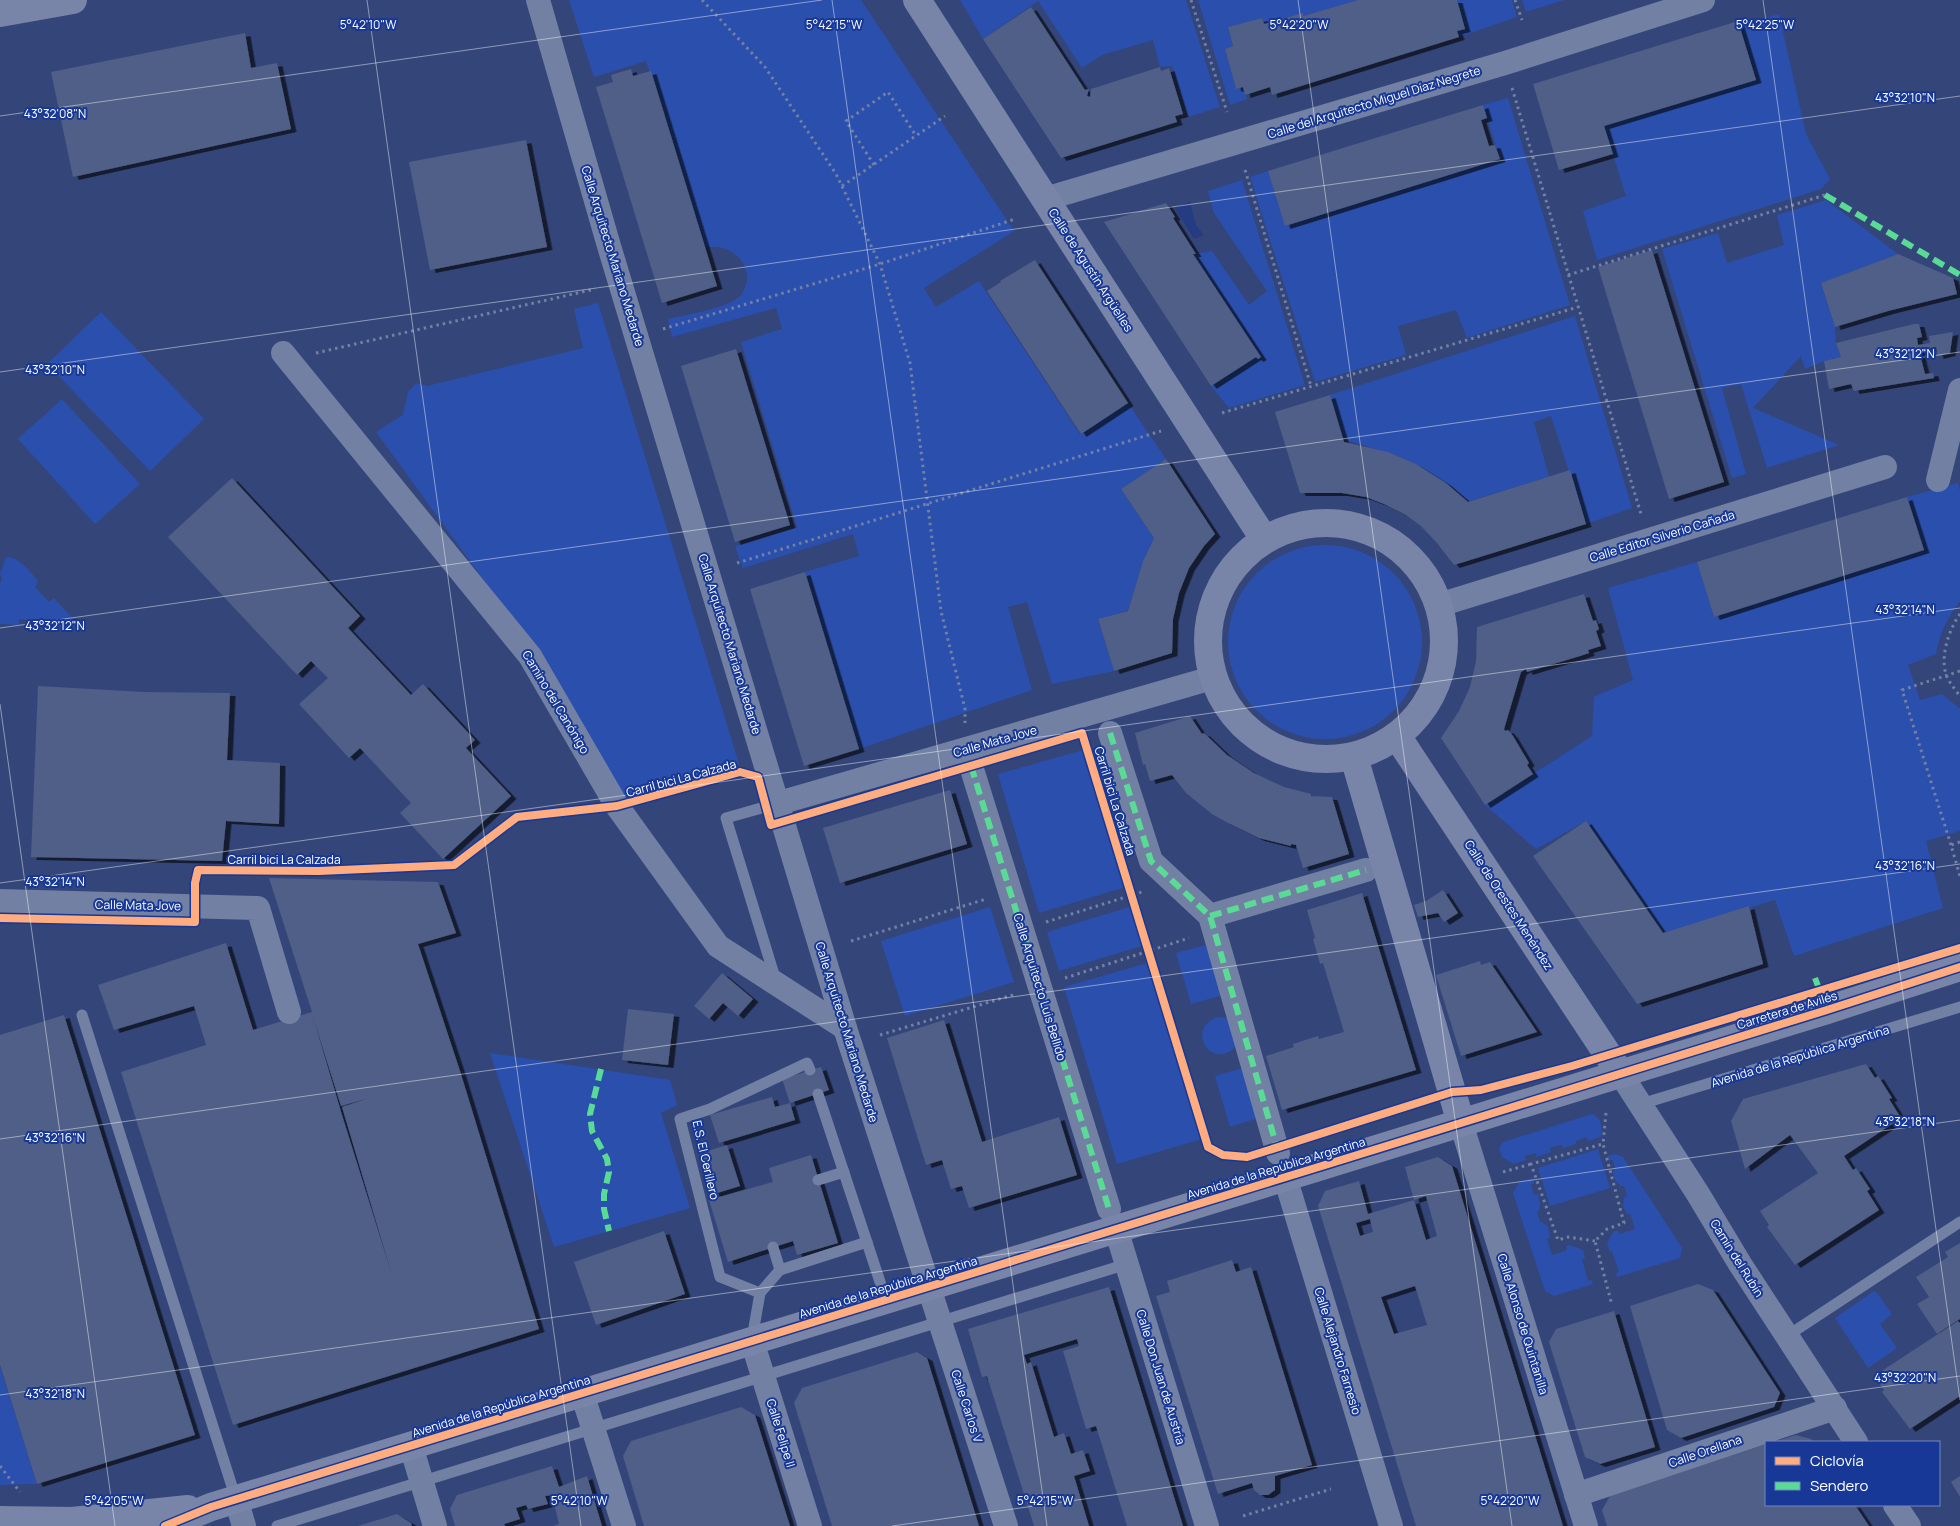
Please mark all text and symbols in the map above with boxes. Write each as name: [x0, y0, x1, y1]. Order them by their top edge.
text: 5°42'10"W: [340, 16, 397, 33]
text: 5°42'15"W: [806, 16, 863, 33]
text: 5°42'20"W: [1270, 16, 1329, 33]
text: 5°42'25"W: [1736, 16, 1795, 33]
street label: Calle del Arquitecto Miguel Díaz Negrete: [1266, 61, 1482, 143]
text: 43°32'10"N: [1875, 89, 1935, 106]
text: 43°32'08"N: [24, 105, 86, 122]
street label: Calle Arquitecto Mariano Medarde: [577, 164, 649, 348]
street label: Calle de Agustín Argüelles: [1045, 205, 1137, 335]
text: 43°32'12"N: [1875, 345, 1935, 362]
text: 43°32'10"N: [25, 361, 85, 378]
street label: Calle Editor Silverio Cañada: [1587, 506, 1737, 566]
street label: Calle Arquitecto Mariano Medarde: [694, 552, 766, 736]
text: 43°32'14"N: [1875, 601, 1935, 618]
text: 43°32'12"N: [25, 617, 85, 634]
street label: Camino del Canónigo: [518, 647, 594, 757]
street label: Calle Mata Jove: [951, 721, 1039, 761]
street label: Carril bici La Calzada: [1090, 744, 1140, 858]
street label: Carril bici La Calzada: [624, 755, 738, 801]
street label: Calle de Orestes Menéndez: [1461, 837, 1557, 973]
street label: Carril bici La Calzada: [227, 851, 341, 868]
text: 43°32'16"N: [1875, 857, 1935, 874]
text: 43°32'14"N: [25, 873, 85, 890]
street label: Calle Mata Jove: [95, 896, 181, 914]
street label: Calle Arquitecto Luis Bellido: [1009, 911, 1071, 1063]
street label: Calle Arquitecto Mariano Medarde: [811, 940, 883, 1124]
street label: Carretera de Avilés: [1735, 987, 1839, 1033]
street label: Avenida de la República Argentina: [1709, 1021, 1891, 1091]
text: 43°32'18"N: [1875, 1113, 1935, 1130]
street label: E.S. El Cerillero: [689, 1119, 723, 1201]
text: 43°32'16"N: [25, 1129, 85, 1146]
street label: Avenida de la República Argentina: [1185, 1133, 1367, 1203]
street label: Camín del Rubín: [1706, 1216, 1768, 1300]
street label: Calle Alonso de Quintanilla: [1493, 1251, 1553, 1397]
street label: Avenida de la República Argentina: [797, 1252, 979, 1322]
street label: Calle Alejandro Farnesio: [1311, 1285, 1365, 1417]
street label: Calle Don Juan de Austria: [1132, 1308, 1190, 1446]
street label: Calle Carlos V: [947, 1367, 987, 1445]
text: 43°32'20"N: [1874, 1369, 1936, 1386]
street label: Avenida de la República Argentina: [410, 1371, 592, 1441]
text: 43°32'18"N: [25, 1385, 85, 1402]
street label: Calle Felipe II: [763, 1397, 799, 1469]
street label: Calle Orellana: [1666, 1431, 1744, 1471]
legend: [1765, 1441, 1940, 1506]
text: Ciclovía: [1810, 1450, 1864, 1471]
text: Sendero: [1810, 1475, 1869, 1496]
text: 5°42'05"W: [85, 1492, 144, 1509]
text: 5°42'10"W: [551, 1492, 608, 1509]
text: 5°42'15"W: [1017, 1492, 1074, 1509]
text: 5°42'20"W: [1481, 1492, 1540, 1509]

